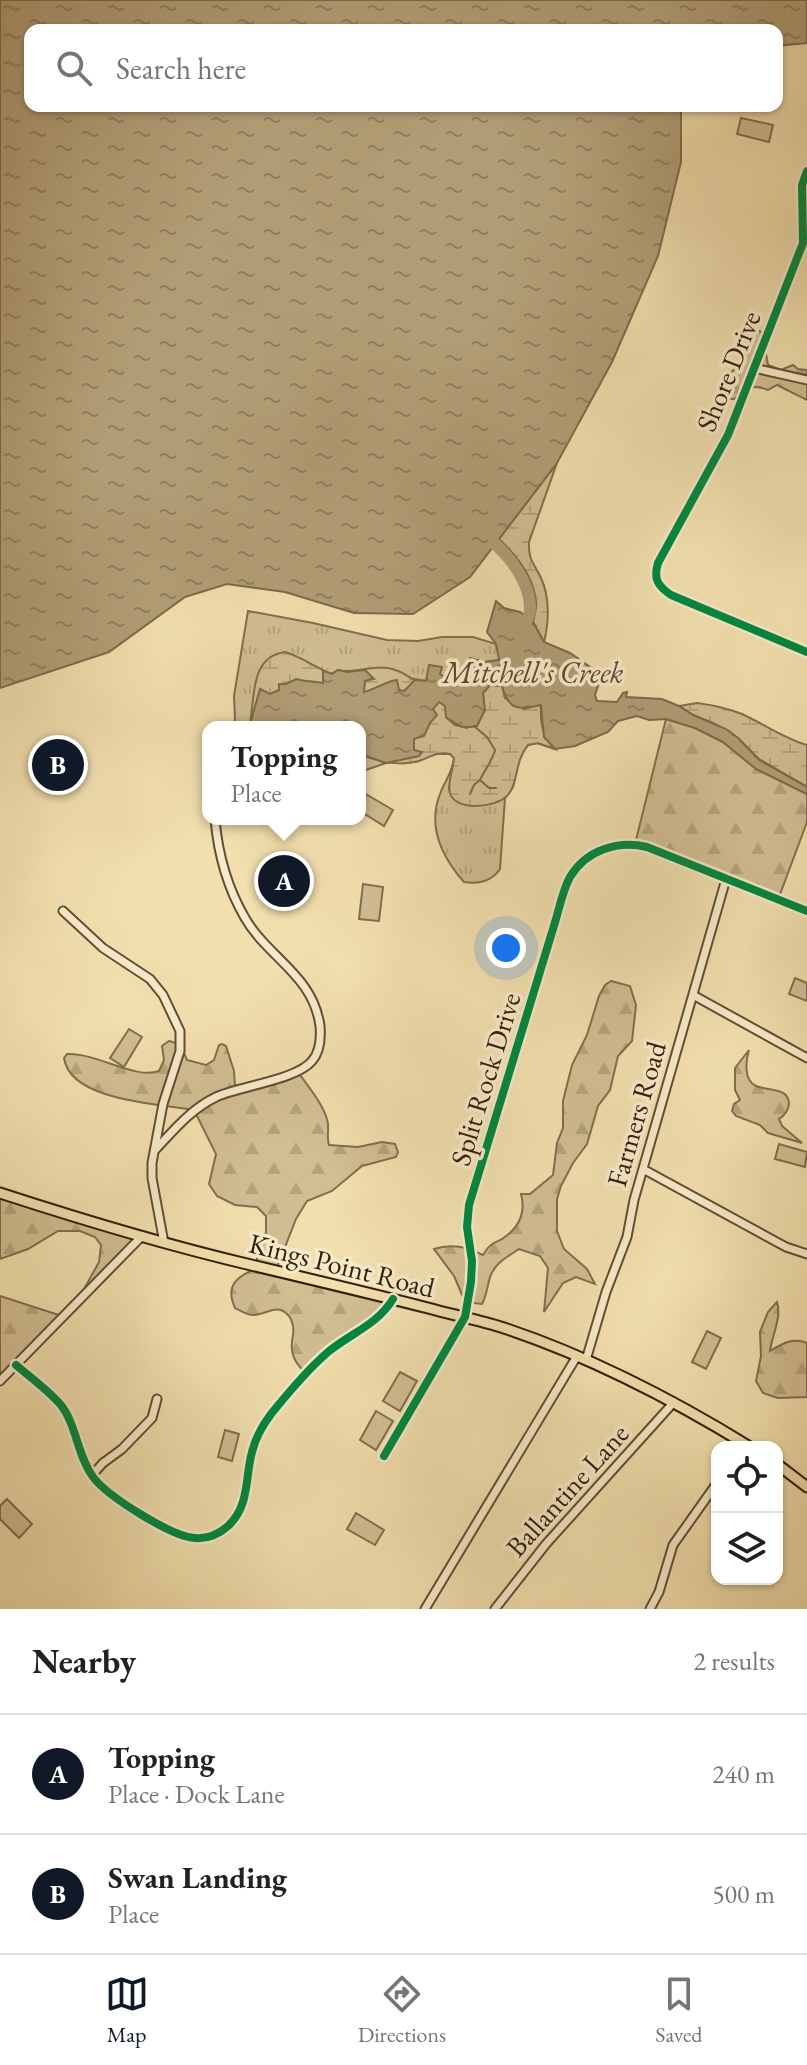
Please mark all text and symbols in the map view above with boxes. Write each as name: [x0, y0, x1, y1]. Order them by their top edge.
search box: [24, 24, 783, 112]
icon: search: [52, 46, 96, 90]
text: Search here: [116, 49, 246, 88]
street label: Shore Drive: [688, 305, 769, 437]
water label: Mitchell's Creek: [441, 653, 624, 692]
popup: [202, 721, 366, 825]
pin: B: [32, 735, 84, 795]
text: Topping: [231, 737, 337, 776]
text: Place: [231, 776, 282, 810]
pin: A: [258, 851, 310, 911]
your location: [486, 928, 526, 968]
street label: Split Rock Drive: [442, 988, 528, 1170]
street label: Farmers Road: [598, 1036, 674, 1191]
street label: Kings Point Road: [245, 1225, 439, 1306]
street label: Ballantine Lane: [498, 1416, 636, 1564]
map controls: [711, 1441, 783, 1585]
button: locate: [711, 1441, 783, 1513]
button: layers: [711, 1513, 783, 1585]
text: Nearby: [32, 1639, 136, 1683]
text: 2 results: [694, 1644, 775, 1678]
text: Topping: [108, 1738, 215, 1777]
text: A: [49, 1757, 67, 1791]
text: 240 m: [712, 1757, 775, 1791]
text: Place · Dock Lane: [108, 1777, 285, 1811]
text: Swan Landing: [108, 1858, 287, 1897]
text: B: [50, 1877, 66, 1911]
text: 500 m: [712, 1877, 775, 1911]
text: Place: [108, 1897, 159, 1931]
tab: Map: [105, 1972, 149, 2049]
tab: Directions: [358, 1972, 446, 2049]
tab: Saved: [655, 1972, 702, 2049]

